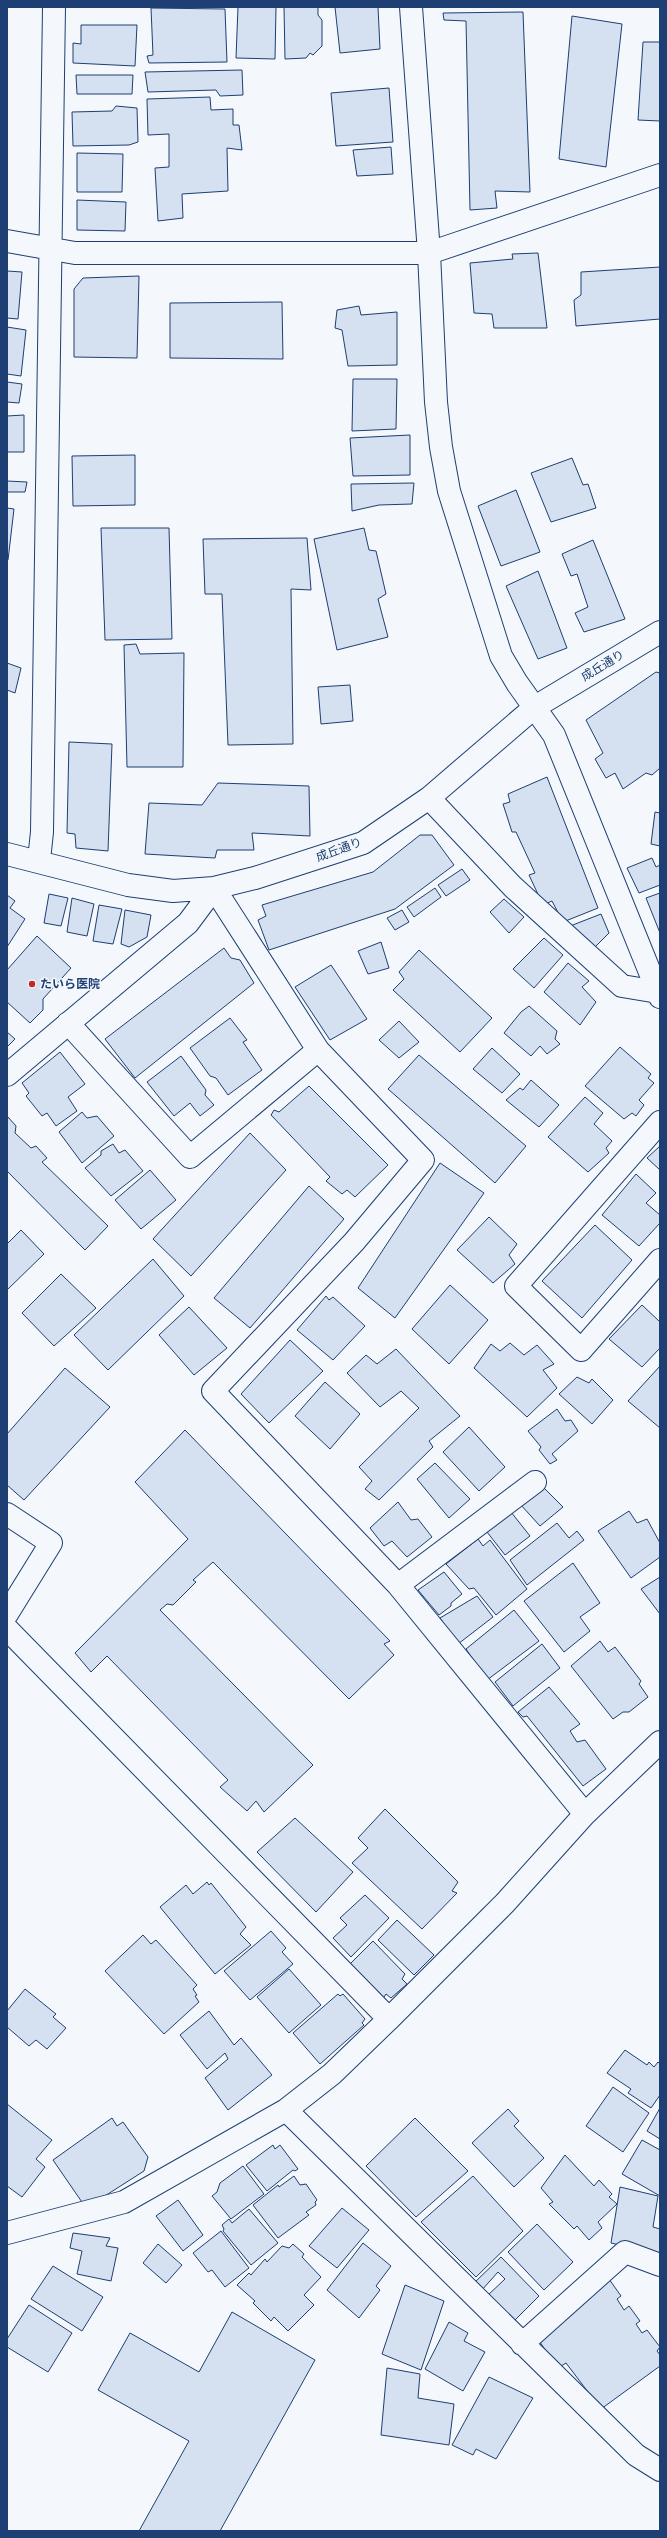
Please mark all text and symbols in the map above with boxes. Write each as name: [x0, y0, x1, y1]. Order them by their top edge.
street label: 成丘通り: [579, 647, 627, 685]
street label: 成丘通り: [314, 835, 364, 865]
place label: たいら医院: [40, 977, 100, 992]
marker: たいら医院: [27, 979, 37, 989]

